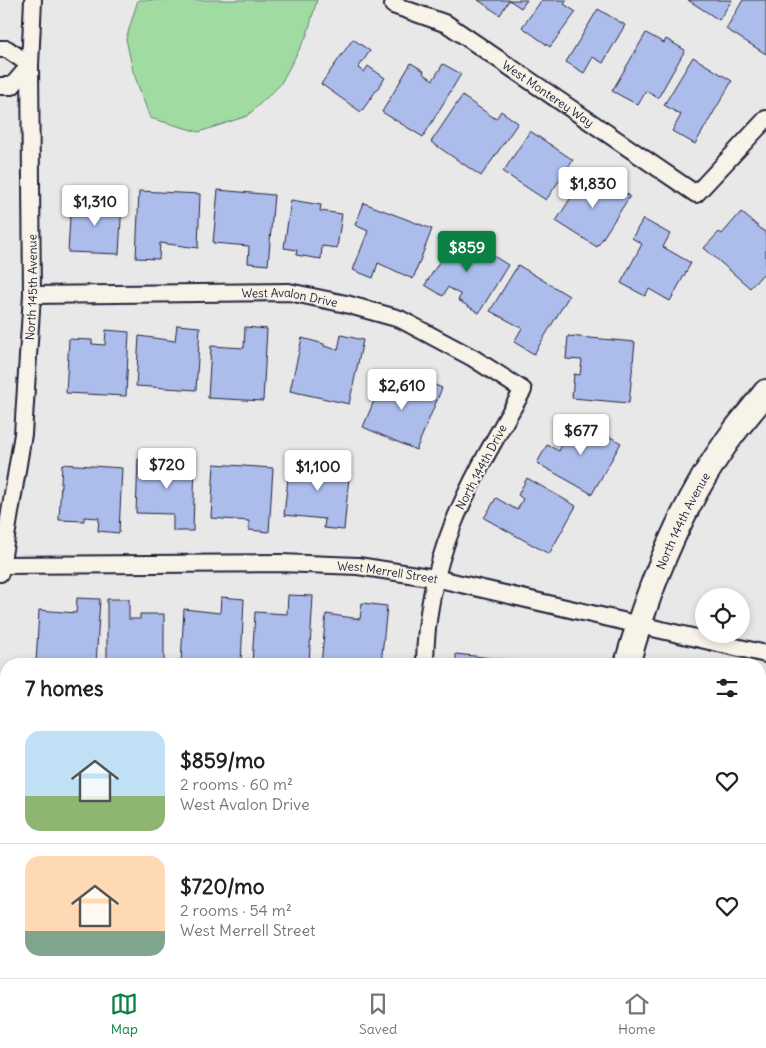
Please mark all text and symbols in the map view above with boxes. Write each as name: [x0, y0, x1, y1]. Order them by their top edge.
street label: West Monterey Way: [500, 57, 597, 130]
pin: $1,830: [552, 166, 634, 209]
text: $1,830: [569, 173, 617, 193]
pin: $1,310: [54, 184, 136, 227]
text: $1,310: [73, 191, 117, 211]
pin: $859: [437, 230, 497, 273]
street label: North 145th Avenue: [22, 234, 39, 341]
text: $859: [449, 237, 485, 257]
street label: West Avalon Drive: [241, 284, 339, 310]
pin: $2,610: [361, 368, 443, 411]
text: $2,610: [378, 375, 426, 395]
pin: $677: [551, 414, 611, 456]
text: $677: [564, 420, 598, 440]
street label: North 144th Drive: [452, 422, 510, 512]
pin: $720: [137, 448, 197, 490]
pin: $1,100: [277, 450, 359, 492]
text: $720: [149, 454, 185, 474]
text: $1,100: [295, 456, 341, 476]
street label: North 144th Avenue: [652, 469, 713, 571]
street label: West Merrell Street: [337, 558, 439, 586]
map controls: [695, 588, 750, 643]
button: locate: [695, 588, 750, 643]
icon: filters: [713, 674, 741, 702]
text: 7 homes: [25, 675, 104, 702]
text: $859/mo: [180, 747, 265, 774]
icon: home: [65, 751, 125, 811]
icon: heart: [713, 767, 741, 795]
text: 2 rooms · 60 m²: [180, 774, 293, 794]
text: West Avalon Drive: [180, 794, 310, 814]
text: $720/mo: [180, 873, 265, 900]
icon: home: [65, 876, 125, 936]
icon: heart: [713, 892, 741, 920]
text: 2 rooms · 54 m²: [180, 900, 292, 920]
text: West Merrell Street: [180, 920, 315, 940]
tab: Map: [110, 990, 138, 1038]
tab: Saved: [359, 990, 397, 1038]
tab: Home: [618, 990, 656, 1038]

